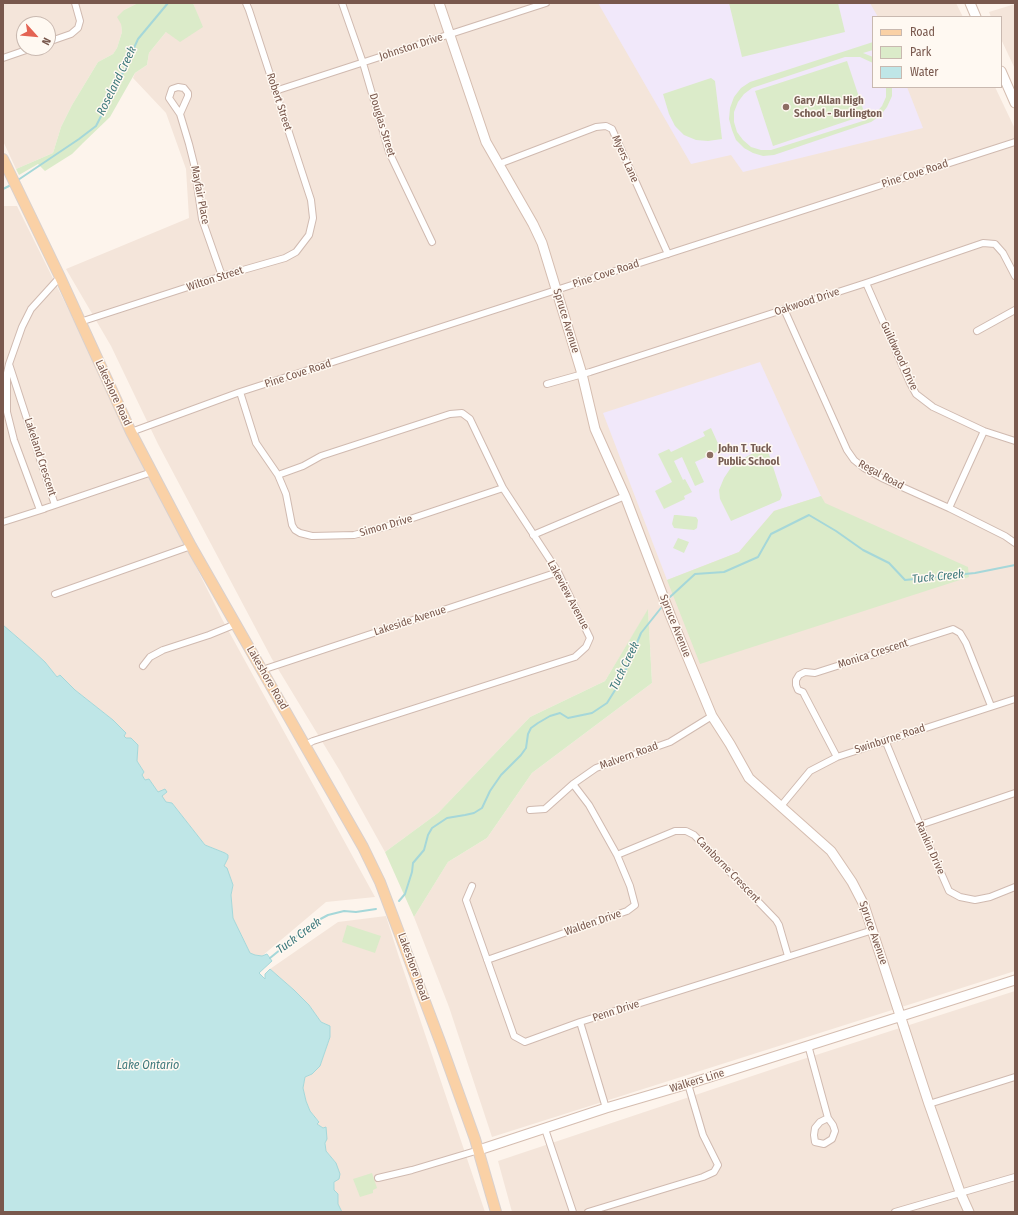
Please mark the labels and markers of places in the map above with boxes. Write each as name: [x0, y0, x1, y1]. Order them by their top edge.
place label: Gary Allan High School - Burlington: [794, 94, 882, 120]
marker: Gary Allan High School - Burlington: [781, 102, 791, 112]
place label: John T. Tuck Public School: [718, 442, 779, 468]
marker: John T. Tuck Public School: [705, 450, 715, 460]

